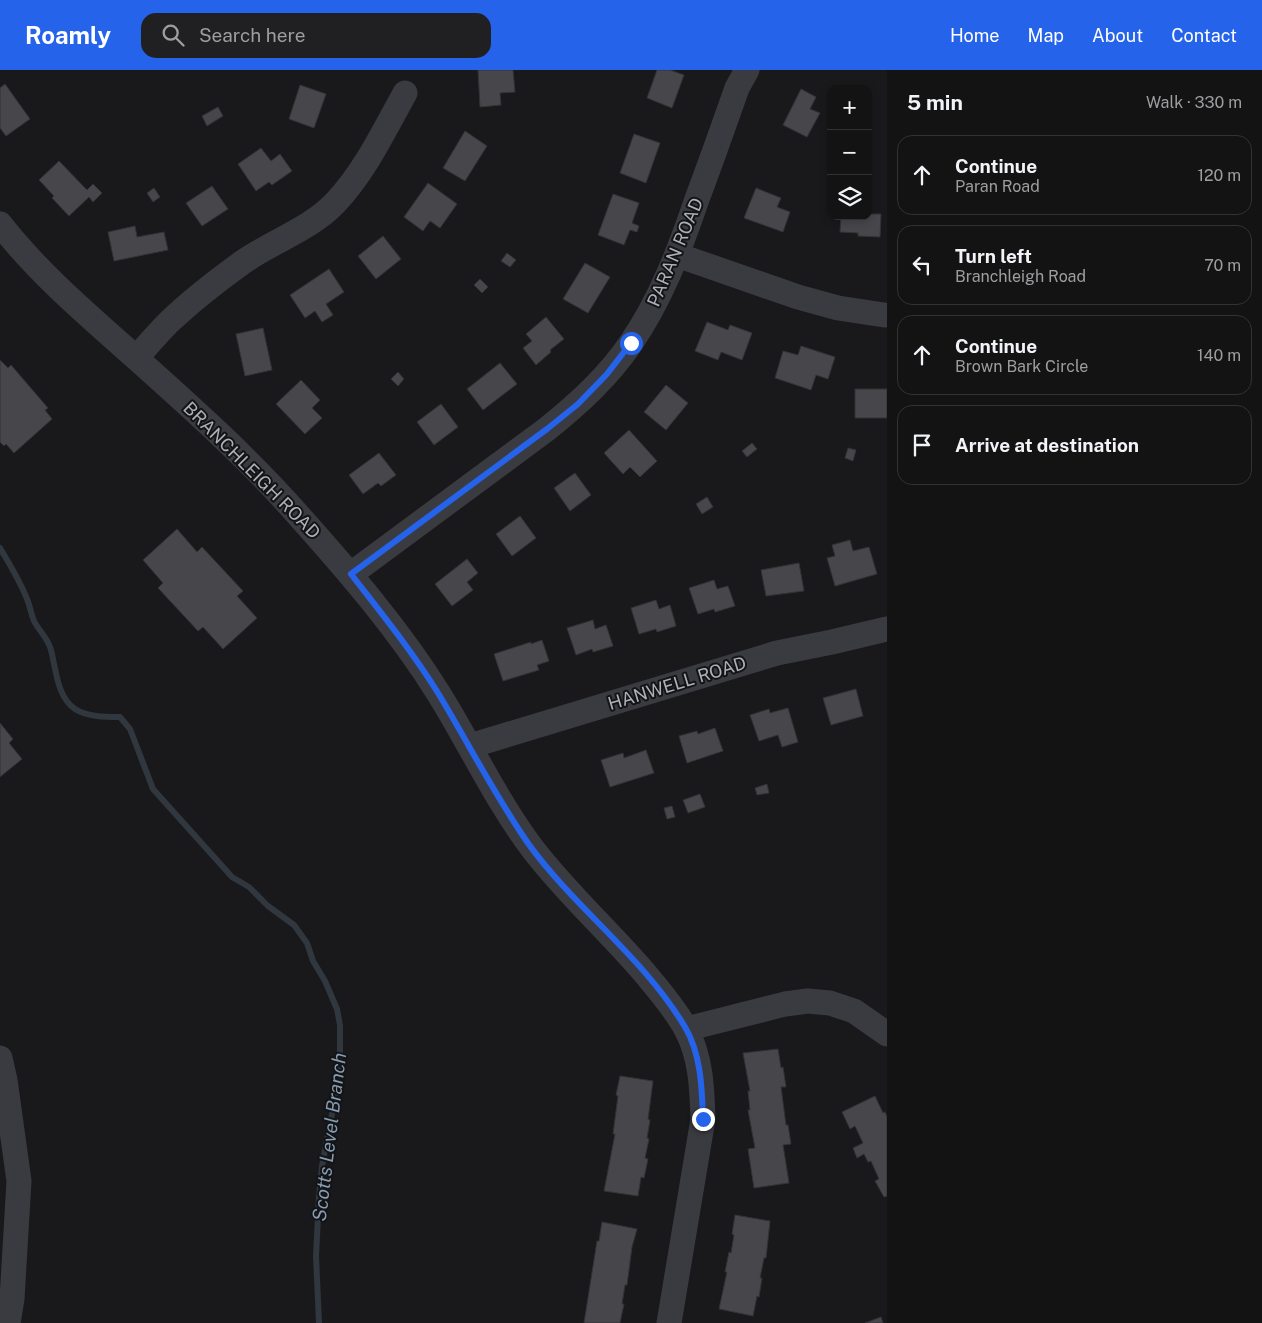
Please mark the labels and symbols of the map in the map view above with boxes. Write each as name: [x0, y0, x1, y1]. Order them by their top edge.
street label: PARAN ROAD: [643, 195, 707, 309]
route start: [620, 332, 643, 355]
street label: BRANCHLEIGH ROAD: [179, 397, 325, 543]
street label: HANWELL ROAD: [605, 652, 749, 714]
water label: Scotts Level Branch: [308, 1051, 350, 1223]
route end: [692, 1108, 715, 1131]

